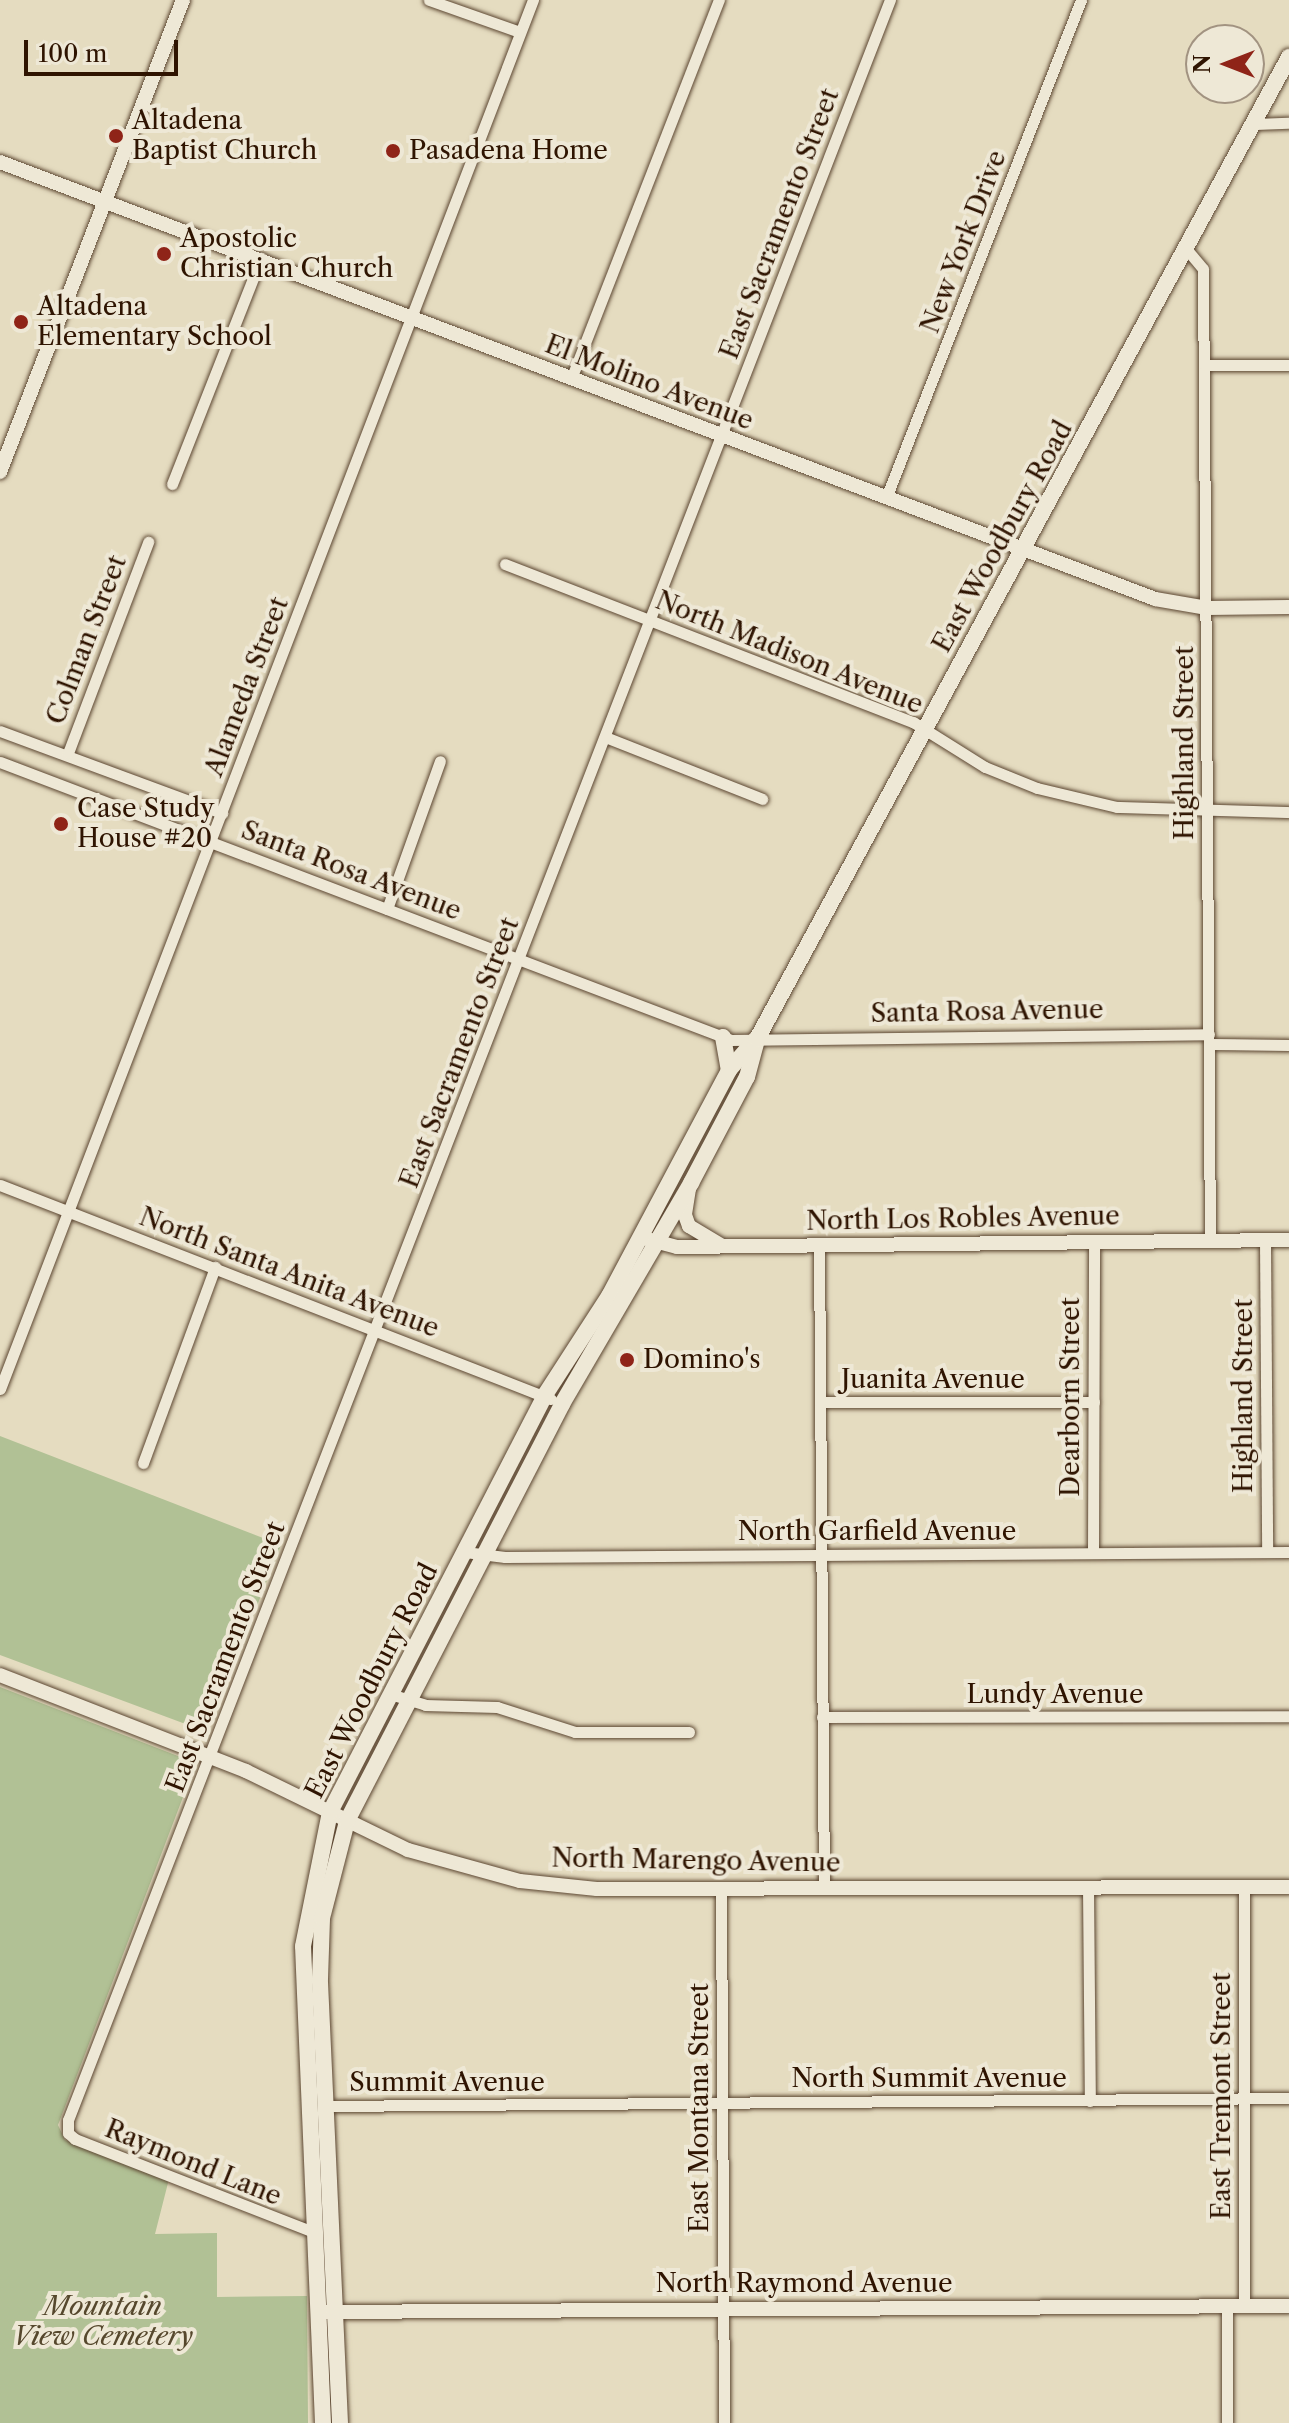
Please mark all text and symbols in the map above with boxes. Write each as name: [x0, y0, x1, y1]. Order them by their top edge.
scale bar: [28, 24, 182, 74]
north arrow: [1185, 24, 1265, 104]
text: 100 m: [38, 39, 107, 68]
text: N: [1189, 54, 1216, 74]
street label: East Sacramento Street: [714, 84, 846, 364]
place label: Altadena Baptist Church: [132, 105, 317, 166]
marker: Altadena Baptist Church: [107, 127, 125, 145]
place label: Pasadena Home: [409, 135, 608, 167]
marker: Pasadena Home: [384, 142, 402, 160]
street label: New York Drive: [914, 145, 1014, 339]
place label: Apostolic Christian Church: [180, 223, 393, 284]
marker: Apostolic Christian Church: [155, 245, 173, 263]
place label: Altadena Elementary School: [37, 291, 273, 352]
marker: Altadena Elementary School: [12, 313, 30, 331]
street label: El Molino Avenue: [540, 329, 758, 437]
street label: East Woodbury Road: [926, 415, 1080, 659]
street label: Colman Street: [40, 551, 134, 729]
street label: North Madison Avenue: [650, 585, 928, 721]
street label: Alameda Street: [198, 593, 296, 781]
street label: Highland Street: [1169, 646, 1201, 840]
place label: Case Study House #20: [77, 793, 214, 854]
street label: Santa Rosa Avenue: [236, 814, 466, 928]
marker: Case Study House #20: [52, 815, 70, 833]
street label: East Sacramento Street: [394, 913, 526, 1193]
street label: Santa Rosa Avenue: [870, 994, 1104, 1030]
street label: North Santa Anita Avenue: [134, 1201, 444, 1345]
street label: North Los Robles Avenue: [805, 1201, 1121, 1237]
street label: Dearborn Street: [1055, 1297, 1087, 1497]
street label: Highland Street: [1228, 1299, 1260, 1493]
place label: Domino's: [643, 1344, 761, 1376]
marker: Domino's: [618, 1351, 636, 1369]
street label: Juanita Avenue: [840, 1364, 1026, 1396]
street label: North Garfield Avenue: [737, 1516, 1017, 1548]
street label: East Sacramento Street: [160, 1517, 292, 1797]
street label: East Woodbury Road: [299, 1558, 445, 1804]
street label: Lundy Avenue: [966, 1679, 1144, 1711]
street label: North Marengo Avenue: [551, 1843, 841, 1879]
street label: East Tremont Street: [1206, 1972, 1238, 2220]
street label: East Montana Street: [684, 1983, 716, 2233]
street label: North Summit Avenue: [791, 2063, 1067, 2095]
street label: Summit Avenue: [349, 2067, 545, 2099]
street label: Raymond Lane: [100, 2113, 286, 2213]
street label: North Raymond Avenue: [655, 2268, 953, 2300]
park label: Mountain View Cemetery: [13, 2291, 193, 2352]

